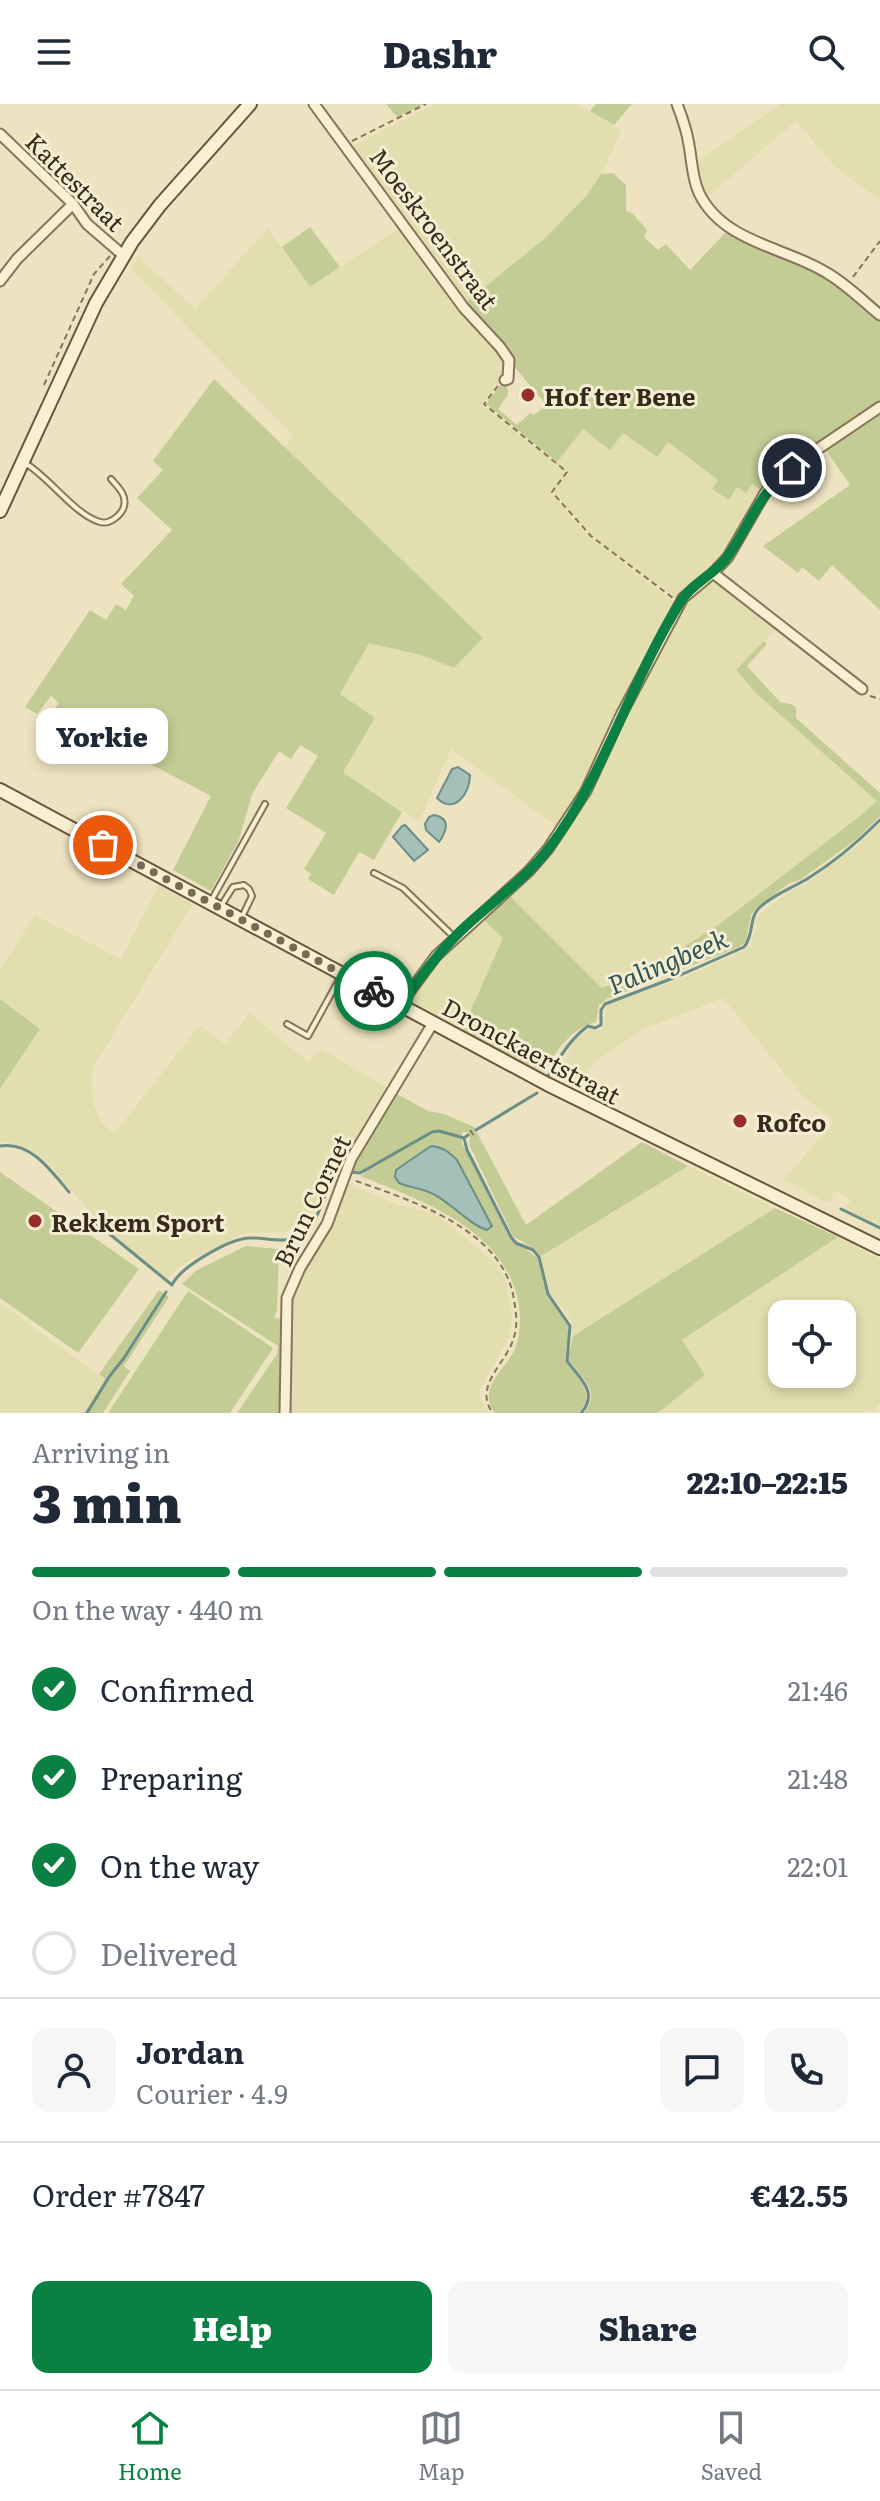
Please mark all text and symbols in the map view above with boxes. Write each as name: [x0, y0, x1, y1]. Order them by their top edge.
text: Dashr: [383, 26, 497, 79]
icon: menu: [32, 30, 76, 74]
icon: search: [804, 30, 848, 74]
street label: Kattestraat: [19, 124, 134, 239]
street label: Moeskroenstraat: [363, 140, 508, 316]
place label: Hof ter Bene: [544, 378, 696, 413]
marker: Hof ter Bene: [519, 386, 537, 404]
pin: [758, 434, 826, 502]
icon: home: [770, 446, 814, 490]
callout: Yorkie: [37, 709, 169, 765]
text: Yorkie: [56, 716, 148, 755]
pin: [69, 811, 137, 879]
icon: bag: [81, 823, 125, 867]
water label: Palingbeek: [601, 917, 734, 1003]
courier: [334, 951, 414, 1031]
icon: bike: [352, 969, 396, 1013]
street label: Dronckaertstraat: [437, 988, 627, 1112]
place label: Rofco: [756, 1104, 826, 1139]
marker: Rofco: [731, 1112, 749, 1130]
street label: Brun Cornet: [264, 1128, 358, 1272]
place label: Rekkem Sport: [51, 1204, 225, 1239]
marker: Rekkem Sport: [26, 1212, 44, 1230]
map controls: [768, 1300, 856, 1388]
button: locate: [768, 1300, 856, 1388]
text: Arriving in: [32, 1432, 170, 1471]
text: 22:10–22:15: [687, 1459, 848, 1503]
text: 3 min: [32, 1462, 182, 1539]
text: On the way · 440 m: [32, 1589, 263, 1628]
icon: check: [32, 1667, 76, 1711]
text: Confirmed: [100, 1667, 254, 1711]
text: 21:46: [788, 1670, 848, 1709]
icon: check: [32, 1755, 76, 1799]
text: Preparing: [100, 1755, 242, 1799]
text: 21:48: [787, 1758, 848, 1797]
icon: check: [32, 1843, 76, 1887]
text: On the way: [100, 1843, 259, 1887]
text: 22:01: [787, 1846, 848, 1885]
text: Delivered: [100, 1931, 237, 1975]
button: person: [32, 2028, 116, 2112]
button: chat: [660, 2028, 744, 2112]
button: phone: [764, 2028, 848, 2112]
text: Jordan: [136, 2029, 244, 2073]
text: Courier · 4.9: [136, 2073, 288, 2112]
text: Order #7847: [32, 2172, 205, 2216]
text: €42.55: [750, 2172, 848, 2216]
button: Help: [32, 2281, 432, 2373]
button: Share: [448, 2281, 848, 2373]
tab: Home: [118, 2406, 182, 2487]
tab: Map: [418, 2406, 465, 2487]
tab: Saved: [701, 2406, 762, 2487]

